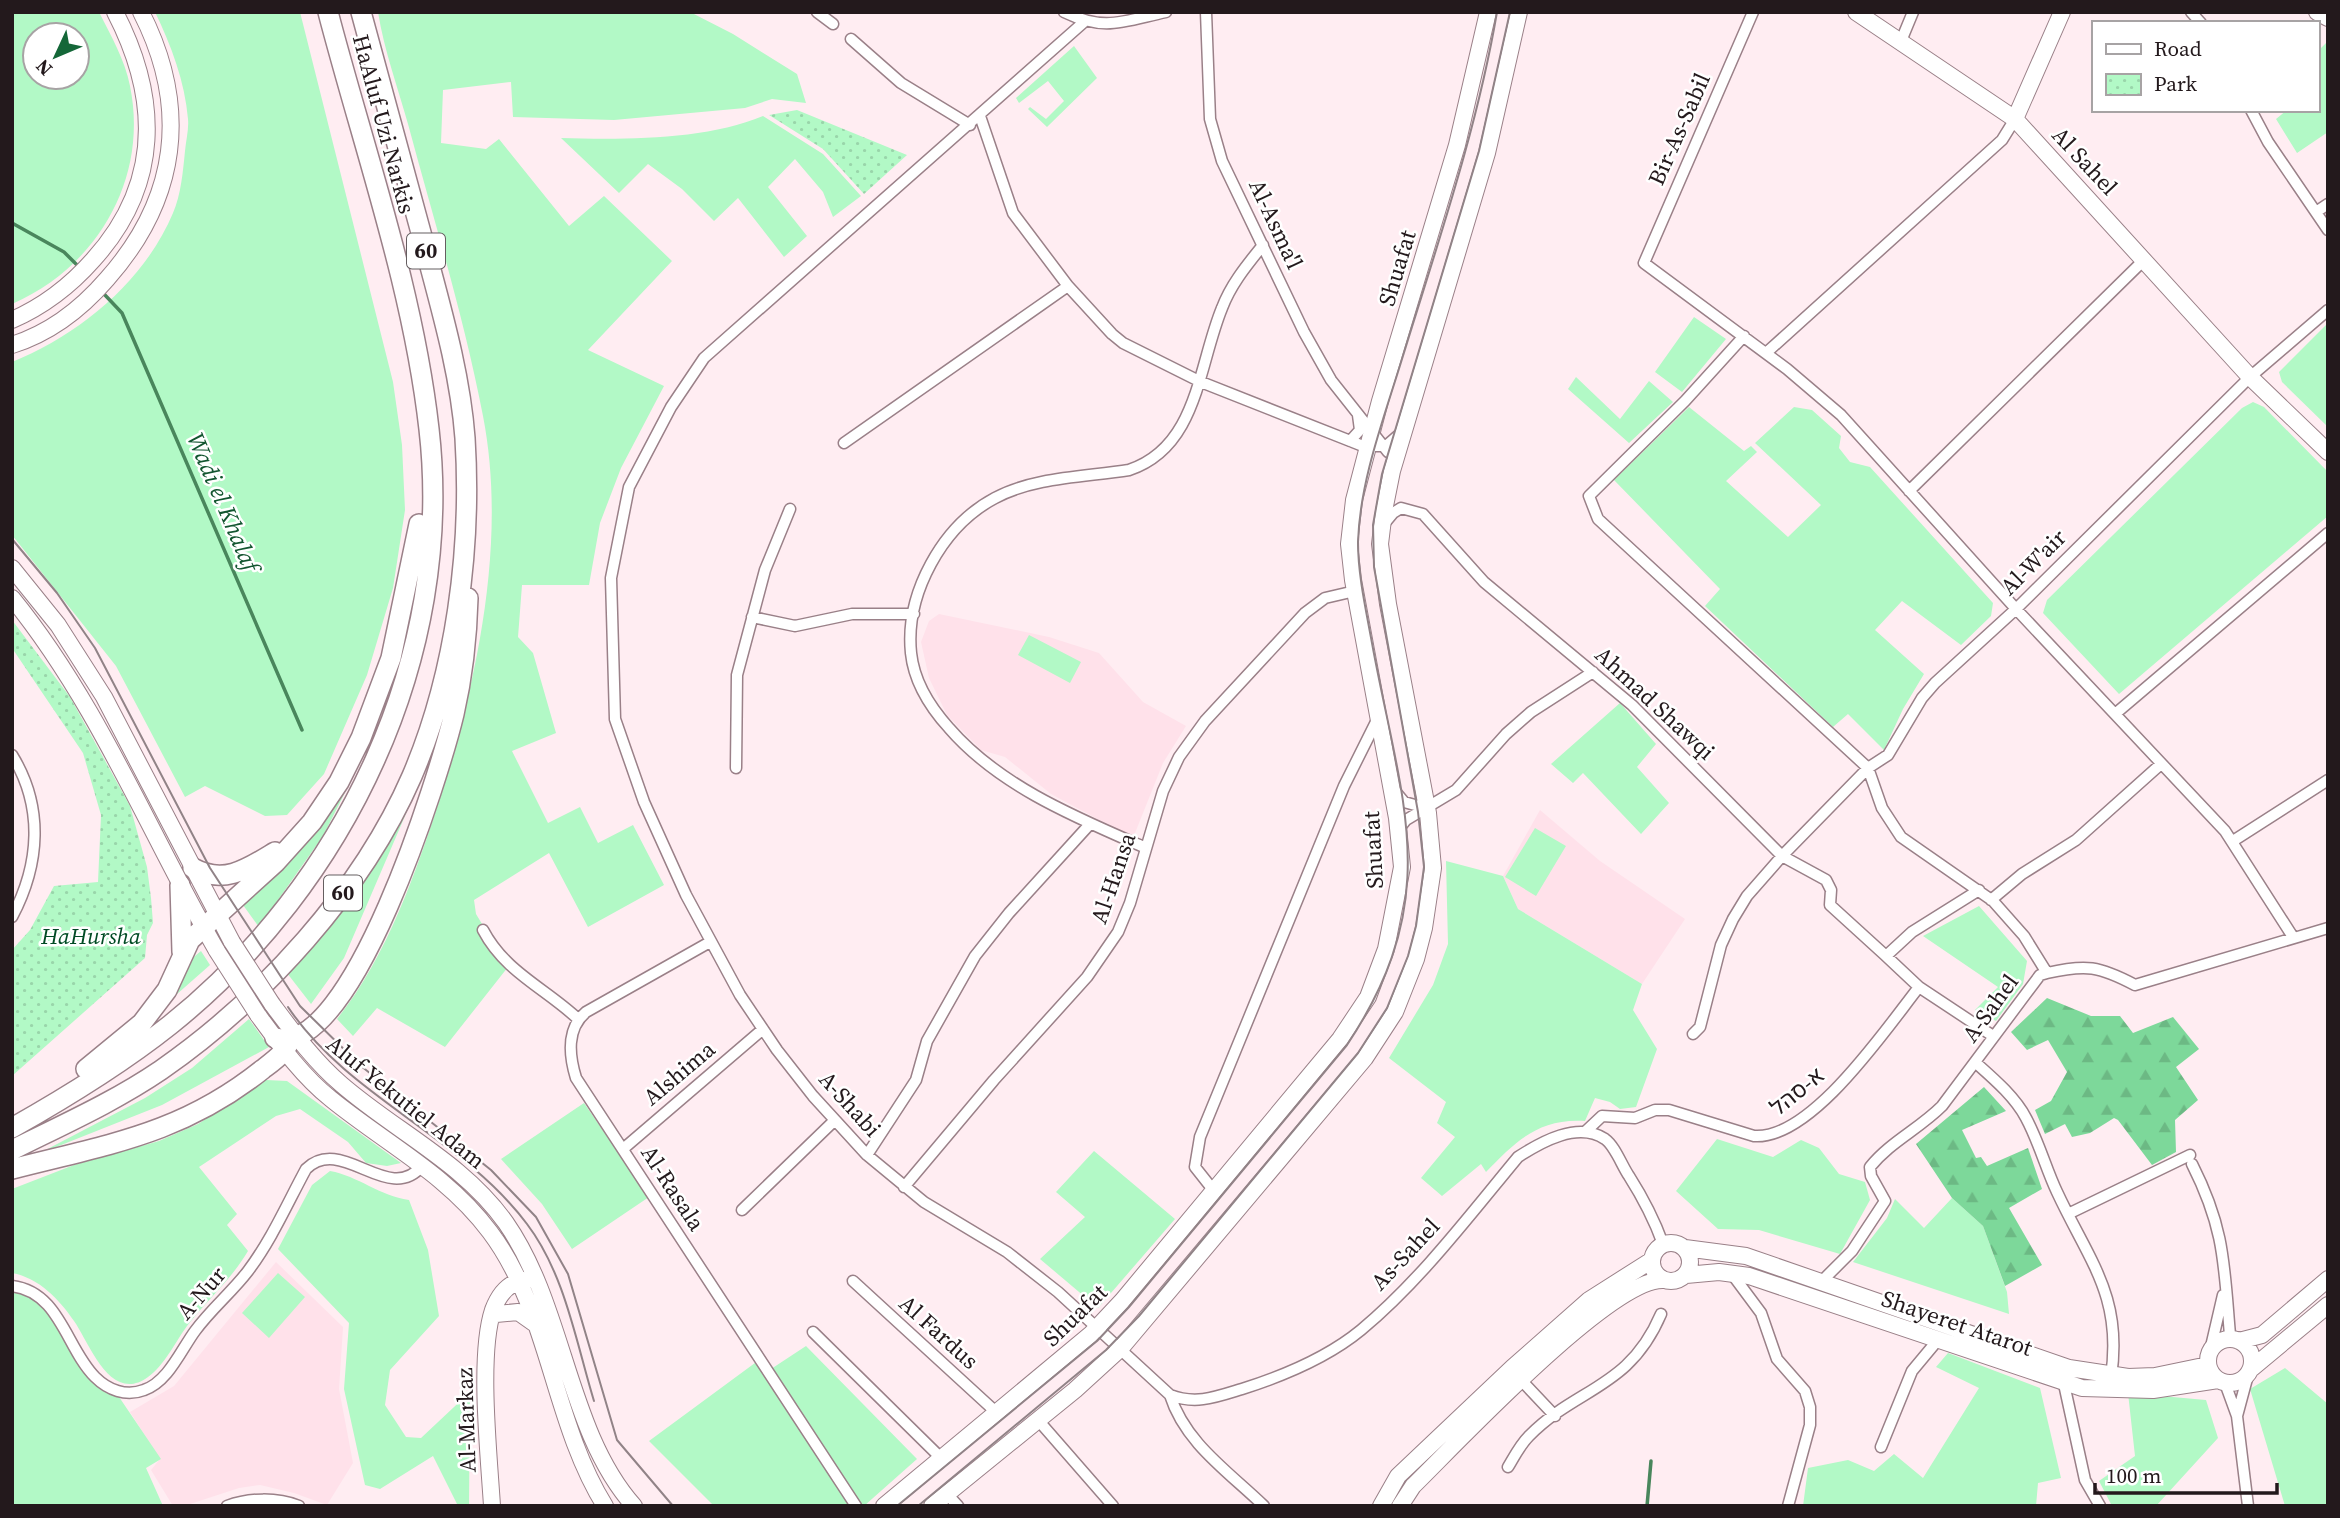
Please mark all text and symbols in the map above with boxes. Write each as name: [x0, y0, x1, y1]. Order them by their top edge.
north arrow: [21, 21, 91, 91]
legend: [2092, 21, 2319, 112]
street label: HaAluf Uzi Narkis: [345, 31, 423, 217]
text: Road: [2154, 34, 2202, 63]
text: N: [30, 54, 58, 82]
street label: Bir-As-Sabil: [1640, 68, 1718, 190]
text: Park: [2154, 69, 2198, 98]
street label: Al Sahel: [2045, 120, 2125, 202]
street label: Al-Asma'l: [1241, 174, 1311, 274]
street label: Shuafat: [1370, 226, 1424, 310]
road number: 60: [407, 233, 445, 268]
water label: Wadi el Khalaf: [179, 428, 269, 581]
street label: Al-W'air: [1993, 522, 2073, 602]
street label: Ahmad Shawqi: [1588, 639, 1722, 767]
street label: Shuafat: [1355, 810, 1391, 890]
street label: Al-Hansa: [1083, 828, 1144, 928]
road number: 60: [324, 876, 362, 910]
park label: HaHursha: [40, 920, 141, 952]
street label: A-Sahel: [1954, 967, 2026, 1049]
street label: Aluf Yekutiel Adam: [320, 1028, 492, 1176]
street label: Alshima: [636, 1033, 722, 1113]
street label: א-סהל: [1763, 1059, 1831, 1123]
street label: A-Shabi: [812, 1064, 888, 1144]
street label: Al-Rasala: [633, 1139, 713, 1237]
street label: As-Sahel: [1363, 1211, 1447, 1297]
street label: A-Nur: [169, 1259, 233, 1327]
street label: Shuafat: [1036, 1276, 1114, 1353]
street label: Shayeret Atarot: [1877, 1282, 2037, 1364]
street label: Al Fardus: [892, 1288, 986, 1376]
street label: Al-Markaz: [448, 1367, 484, 1473]
scale bar: [2095, 1452, 2277, 1496]
text: 100 m: [2106, 1461, 2161, 1490]

